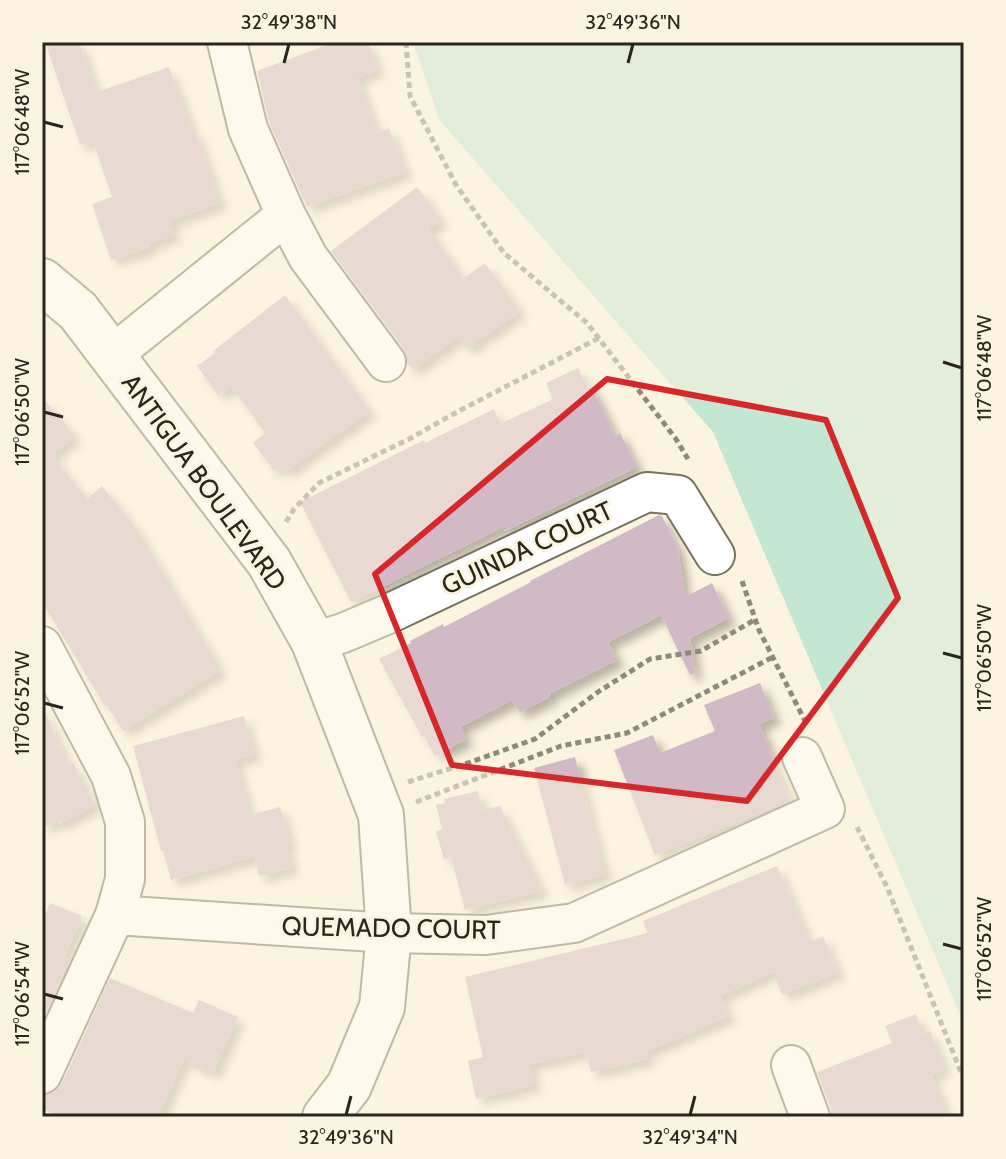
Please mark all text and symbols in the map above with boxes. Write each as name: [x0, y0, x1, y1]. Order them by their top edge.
text: 32°49'38"N: [241, 10, 337, 34]
text: 32°49'36"N: [585, 10, 681, 34]
text: 117°06'48"W: [10, 69, 34, 175]
text: 117°06'48"W: [972, 315, 996, 421]
text: 117°06'50"W: [10, 358, 34, 466]
street label: ANTIGUA BOULEVARD: [115, 368, 293, 596]
street label: GUINDA COURT: [436, 494, 618, 602]
text: 117°06'50"W: [972, 604, 996, 712]
text: 117°06'52"W: [10, 651, 34, 755]
text: 117°06'52"W: [972, 897, 996, 1001]
street label: QUEMADO COURT: [281, 910, 501, 946]
text: 117°06'54"W: [10, 941, 34, 1047]
text: 32°49'36"N: [298, 1125, 394, 1149]
text: 32°49'34"N: [642, 1125, 738, 1149]

